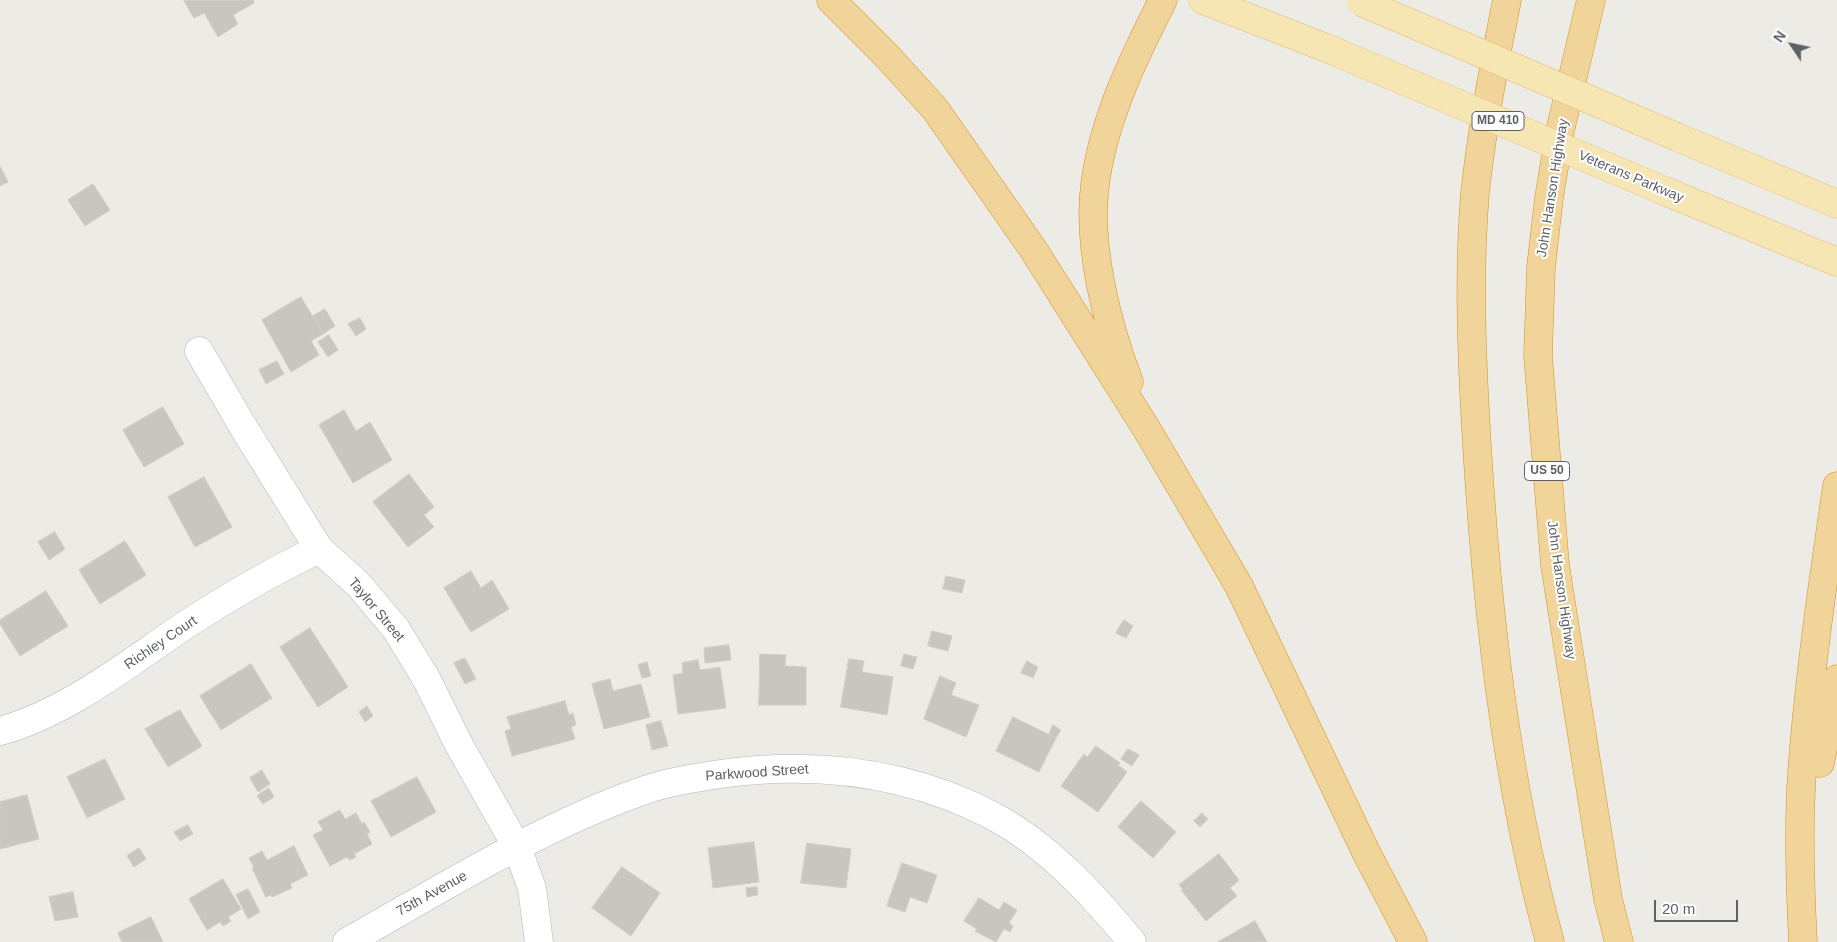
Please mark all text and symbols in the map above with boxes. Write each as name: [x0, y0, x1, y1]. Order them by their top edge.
north arrow: [1767, 20, 1817, 70]
text: N: [1770, 28, 1789, 45]
road number: MD 410: [1472, 112, 1524, 130]
street label: John Hanson Highway: [1534, 118, 1572, 258]
street label: Veterans Parkway: [1576, 147, 1686, 207]
road number: US 50: [1524, 462, 1570, 481]
street label: John Hanson Highway: [1543, 519, 1579, 661]
street label: Taylor Street: [344, 575, 408, 645]
street label: Richley Court: [121, 613, 201, 673]
street label: Parkwood Street: [705, 761, 809, 785]
street label: 75th Avenue: [394, 868, 470, 920]
scale bar: [1657, 890, 1741, 922]
text: 20 m: [1662, 900, 1695, 917]

